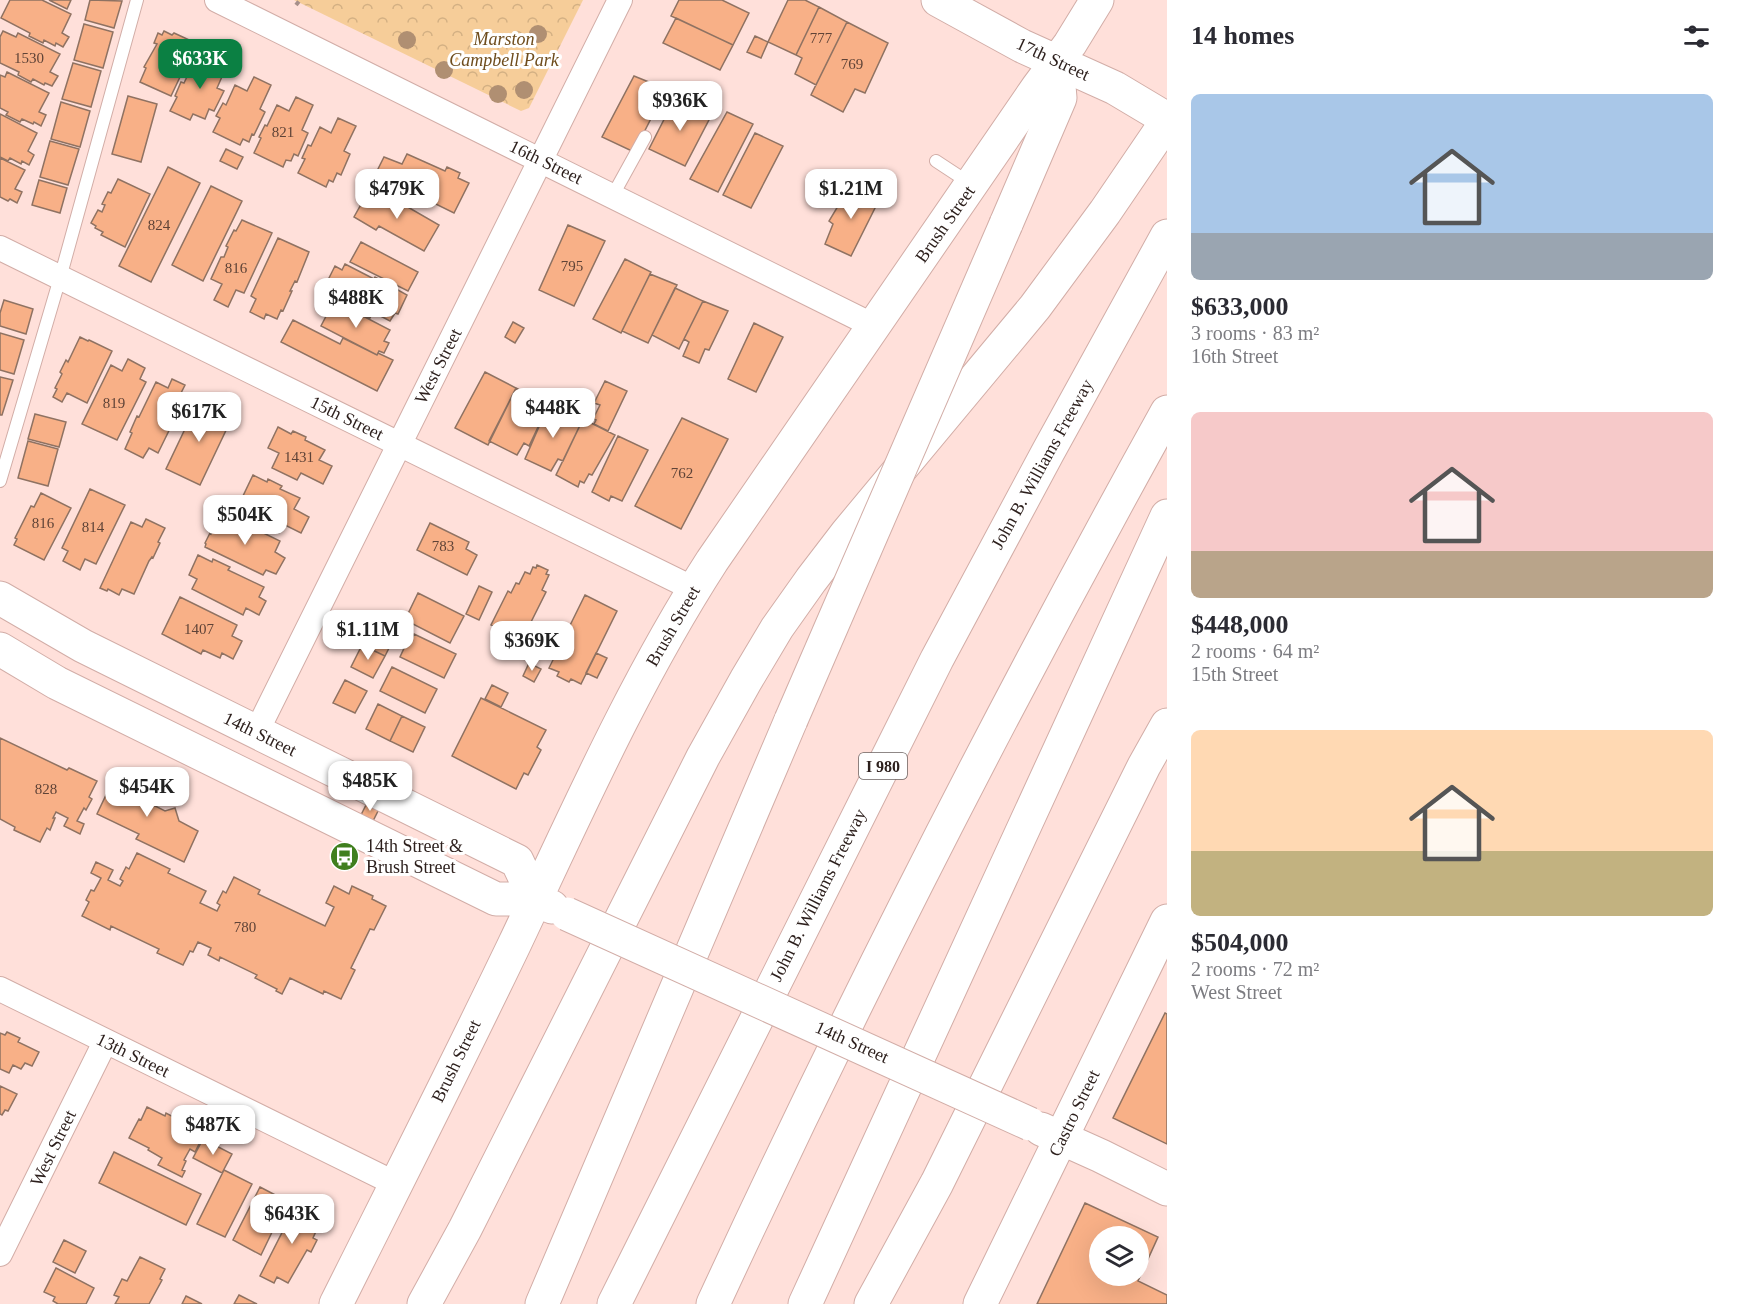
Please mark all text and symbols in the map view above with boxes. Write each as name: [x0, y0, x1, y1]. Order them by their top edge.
icon: filters: [1680, 20, 1713, 53]
text: 14 homes: [1191, 21, 1294, 50]
park label: Marston Campbell Park: [449, 29, 560, 70]
house number: 777: [810, 30, 833, 46]
street label: 17th Street: [1013, 33, 1093, 85]
pin: $633K: [158, 39, 242, 90]
text: $633K: [172, 47, 228, 69]
house number: 1530: [14, 50, 44, 66]
house number: 769: [841, 56, 863, 72]
pin: $936K: [638, 81, 722, 132]
text: $936K: [652, 89, 708, 111]
house number: 821: [272, 124, 294, 140]
icon: home: [1398, 133, 1506, 241]
street label: 16th Street: [506, 136, 586, 188]
pin: $479K: [355, 169, 439, 220]
pin: $1.21M: [802, 169, 900, 220]
text: $479K: [369, 177, 425, 199]
text: $1.21M: [819, 177, 883, 199]
street label: Brush Street: [911, 182, 979, 266]
house number: 824: [148, 217, 171, 233]
house number: 795: [561, 258, 583, 274]
house number: 816: [225, 260, 248, 276]
pin: $488K: [314, 278, 398, 329]
text: $488K: [328, 286, 384, 308]
text: $633,000: [1191, 292, 1289, 321]
text: 3 rooms · 83 m²: [1191, 322, 1319, 344]
street label: West Street: [410, 325, 466, 407]
text: 16th Street: [1191, 345, 1278, 367]
street label: John B. Williams Freeway: [987, 376, 1097, 552]
pin: $448K: [511, 388, 595, 439]
pin: $617K: [157, 392, 241, 443]
street label: 15th Street: [307, 392, 387, 444]
house number: 819: [103, 395, 125, 411]
text: $448K: [525, 396, 581, 418]
text: $617K: [171, 400, 227, 422]
house number: 1431: [284, 449, 314, 465]
icon: home: [1398, 451, 1506, 559]
house number: 762: [671, 465, 693, 481]
pin: $504K: [203, 495, 287, 546]
text: $504K: [217, 503, 273, 525]
house number: 816: [32, 515, 55, 531]
house number: 814: [82, 519, 105, 535]
house number: 783: [432, 538, 454, 554]
street label: Brush Street: [642, 582, 704, 670]
pin: $1.11M: [319, 610, 417, 661]
text: $448,000: [1191, 610, 1289, 639]
text: $1.11M: [337, 618, 399, 640]
house number: 1407: [184, 621, 215, 637]
pin: $369K: [490, 621, 574, 672]
text: $369K: [504, 629, 560, 651]
text: 2 rooms · 64 m²: [1191, 640, 1319, 662]
text: 15th Street: [1191, 663, 1278, 685]
street label: 14th Street: [220, 708, 300, 760]
road number: I 980: [859, 753, 907, 779]
pin: $485K: [328, 761, 412, 812]
pin: $454K: [105, 767, 189, 818]
text: $485K: [342, 769, 398, 791]
icon: home: [1398, 769, 1506, 877]
text: $454K: [119, 775, 175, 797]
house number: 828: [35, 781, 57, 797]
street label: John B. Williams Freeway: [766, 805, 870, 985]
place label: 14th Street & Brush Street: [366, 836, 463, 877]
bus stop icon: 14th Street & Brush Street: [329, 840, 361, 872]
house number: 780: [234, 919, 256, 935]
text: $504,000: [1191, 928, 1289, 957]
text: 2 rooms · 72 m²: [1191, 958, 1319, 980]
text: West Street: [1191, 981, 1282, 1003]
street label: Brush Street: [427, 1016, 485, 1106]
street label: 14th Street: [812, 1017, 892, 1067]
street label: 13th Street: [93, 1029, 173, 1081]
street label: Castro Street: [1045, 1067, 1103, 1159]
pin: $487K: [171, 1105, 255, 1156]
street label: West Street: [26, 1107, 80, 1189]
text: $487K: [185, 1113, 241, 1135]
pin: $643K: [250, 1194, 334, 1245]
text: $643K: [264, 1202, 320, 1224]
map controls: [1089, 1226, 1149, 1286]
button: layers: [1089, 1226, 1149, 1286]

